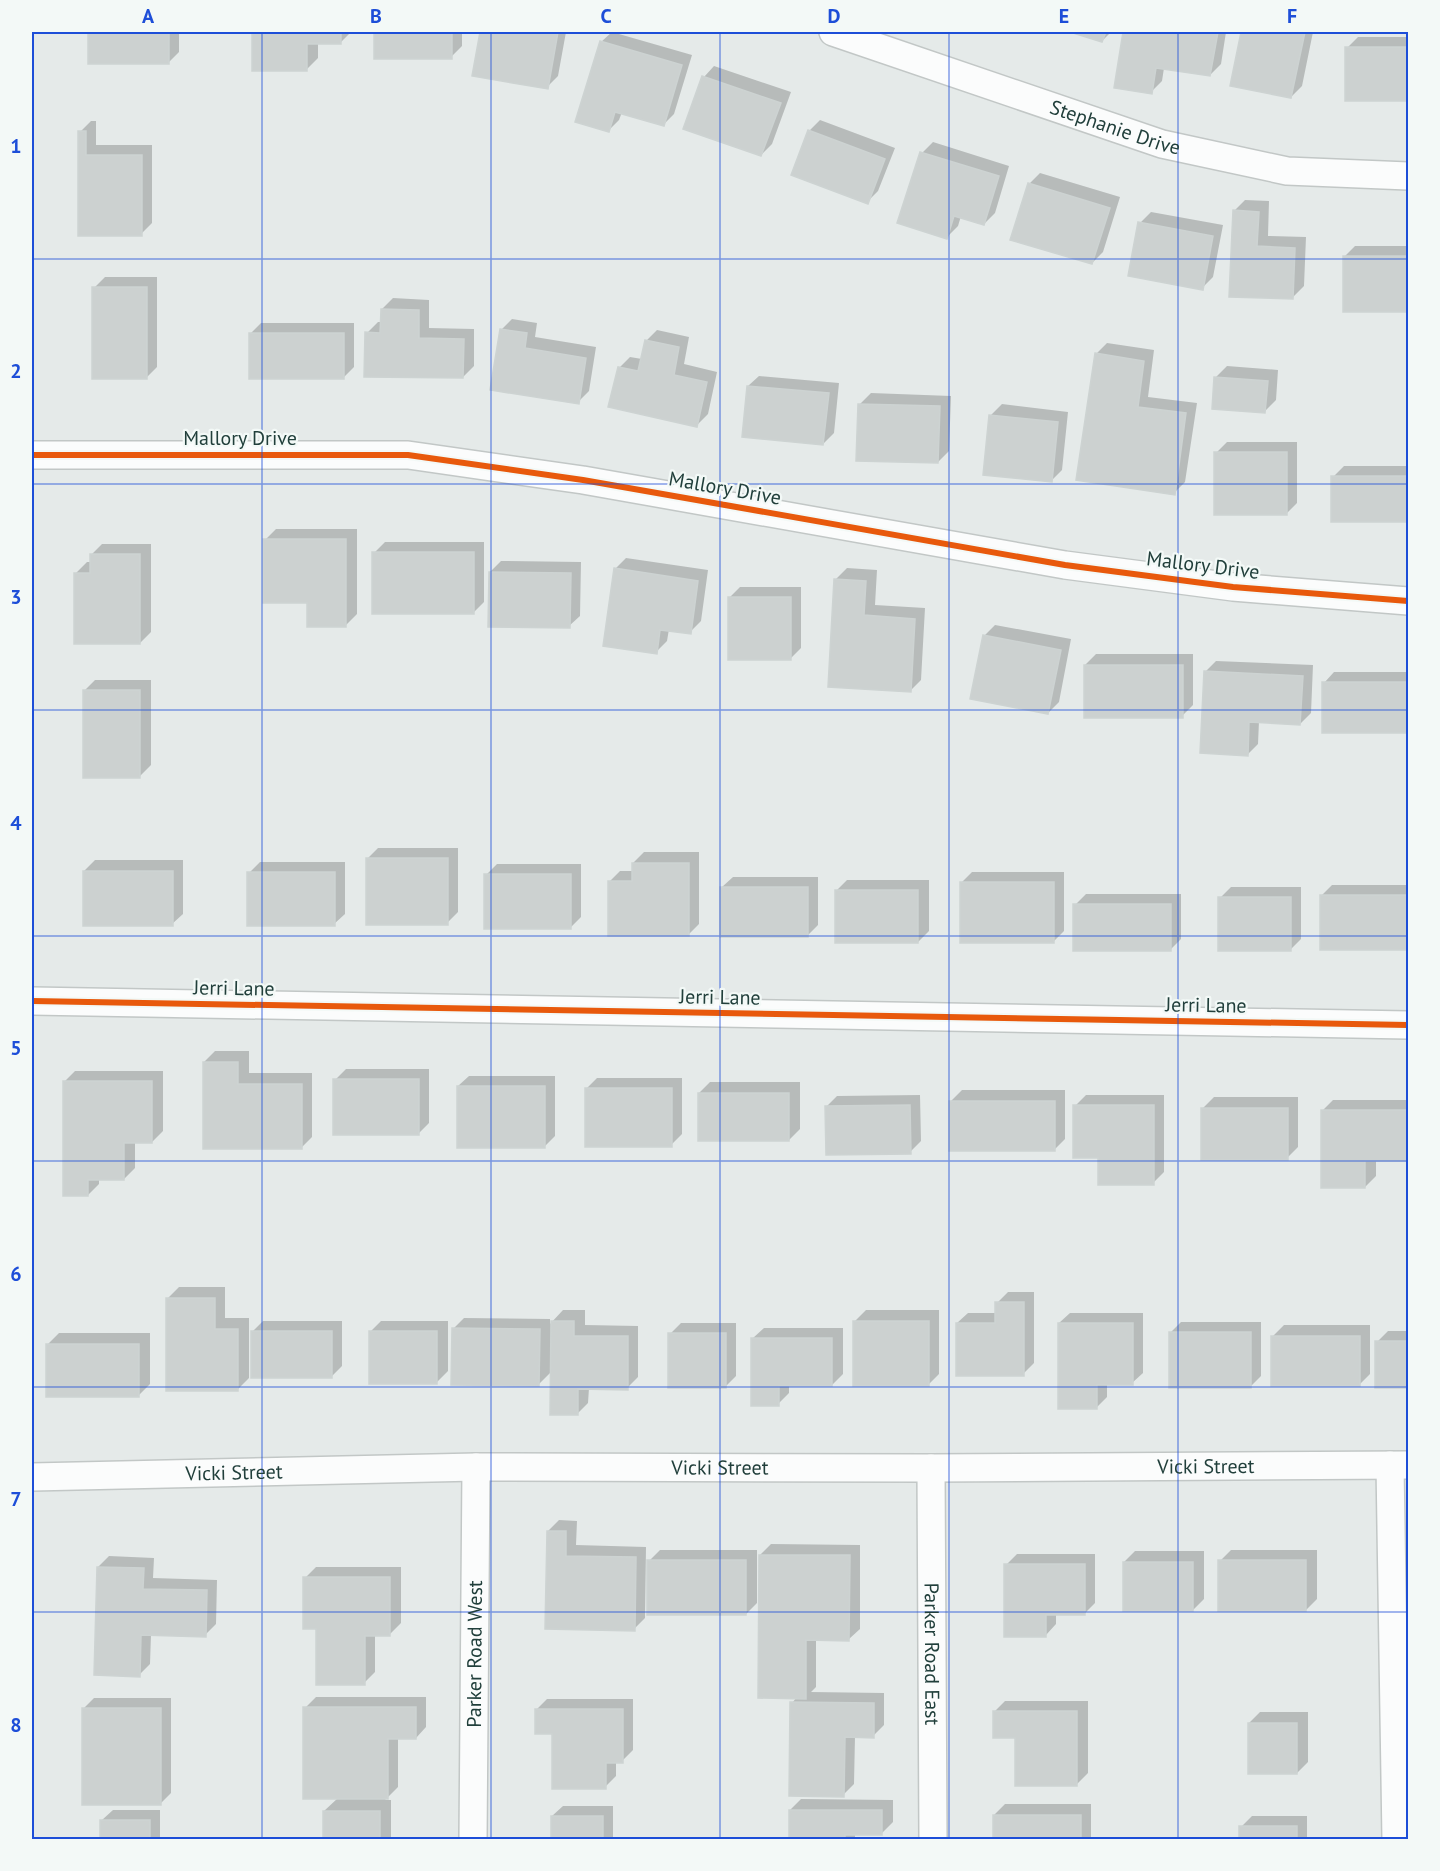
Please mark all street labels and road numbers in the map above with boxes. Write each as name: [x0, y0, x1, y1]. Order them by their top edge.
street label: Stephanie Drive: [1047, 94, 1183, 161]
street label: Mallory Drive: [183, 425, 297, 451]
street label: Mallory Drive: [667, 465, 783, 511]
street label: Mallory Drive: [1145, 545, 1261, 585]
street label: Jerri Lane: [192, 974, 275, 1002]
street label: Jerri Lane: [678, 983, 761, 1011]
street label: Jerri Lane: [1164, 991, 1247, 1019]
street label: Vicki Street: [1156, 1453, 1255, 1480]
street label: Vicki Street: [670, 1454, 769, 1481]
street label: Vicki Street: [184, 1458, 283, 1487]
street label: Parker Road West: [461, 1580, 488, 1728]
street label: Parker Road East: [919, 1583, 945, 1726]

